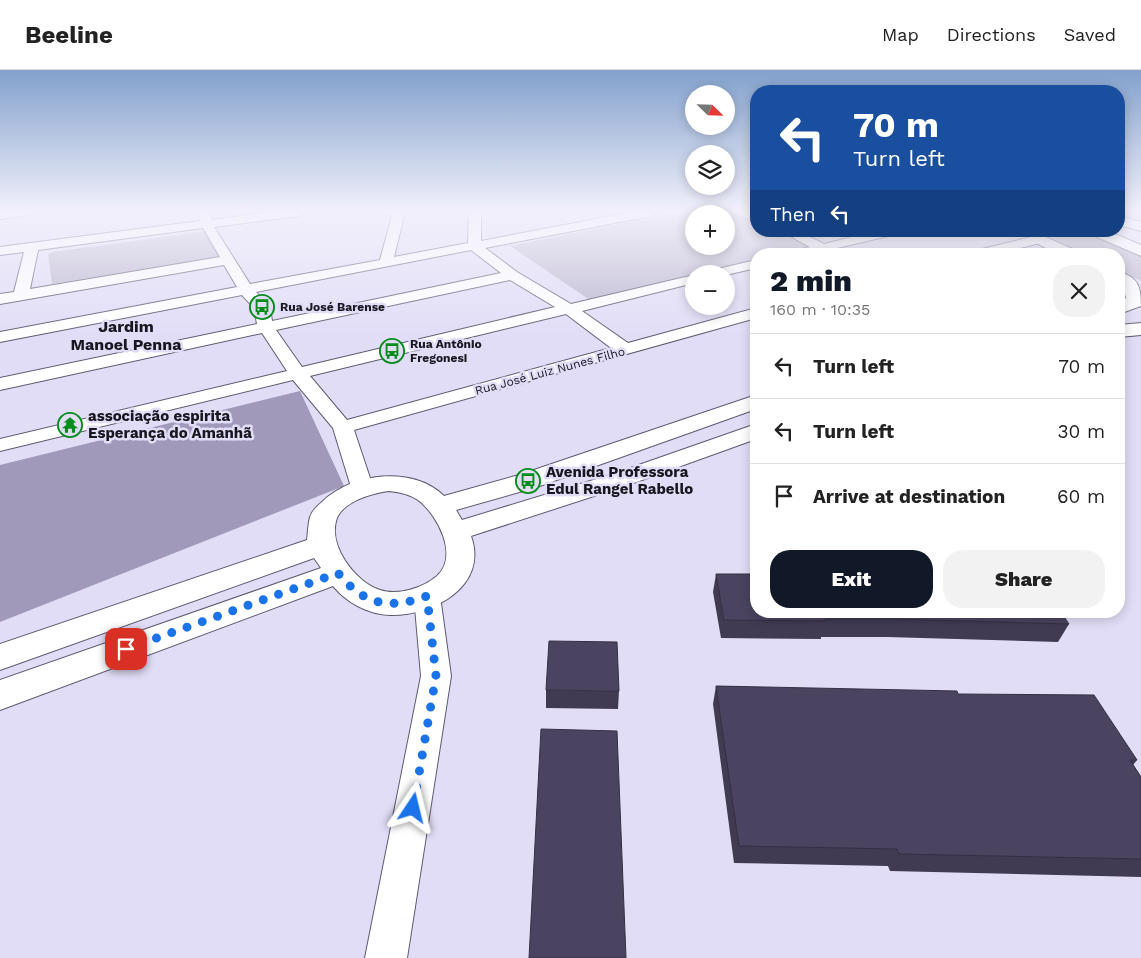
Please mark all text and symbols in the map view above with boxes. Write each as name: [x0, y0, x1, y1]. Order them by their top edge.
text: Beeline: [25, 21, 113, 49]
text: Map: [882, 24, 919, 45]
text: Directions: [947, 24, 1036, 45]
text: Saved: [1064, 24, 1116, 45]
north arrow: [685, 85, 735, 135]
map controls: [685, 85, 735, 315]
text: 70 m: [853, 104, 939, 146]
icon: left: [770, 105, 835, 170]
button: layers: [685, 145, 735, 195]
text: Turn left: [853, 146, 945, 171]
icon: left: [826, 200, 854, 228]
text: Then: [770, 203, 816, 226]
button: +: [685, 205, 735, 255]
text: 2 min: [770, 263, 852, 298]
button: −: [685, 265, 735, 315]
button: close: [1053, 265, 1105, 317]
bus stop icon: Rua José Barense: [249, 294, 275, 320]
place label: Rua José Barense: [280, 300, 385, 314]
text: 160 m · 10:35: [770, 300, 870, 319]
district label: Jardim Manoel Penna: [71, 317, 182, 354]
place label: Rua Antônio Fregonesi: [410, 337, 482, 365]
bus stop icon: Rua Antônio Fregonesi: [379, 338, 405, 364]
street label: Rua José Luiz Nunes Filho: [473, 344, 627, 398]
icon: left: [770, 352, 798, 380]
text: Turn left: [813, 355, 894, 378]
text: 70 m: [1058, 355, 1105, 378]
place label: associação espirita Esperança do Amanhã: [88, 407, 252, 442]
temple icon: associação espirita Esperança do Amanhã: [57, 412, 83, 438]
icon: left: [770, 417, 798, 445]
text: Turn left: [813, 420, 894, 443]
text: 30 m: [1058, 420, 1105, 443]
place label: Avenida Professora Edul Rangel Rabello: [546, 463, 693, 498]
bus stop icon: Avenida Professora Edul Rangel Rabello: [515, 468, 541, 494]
icon: arrive: [770, 482, 798, 510]
text: Arrive at destination: [813, 485, 1005, 508]
text: 60 m: [1057, 485, 1105, 508]
button: Exit: [770, 550, 933, 608]
button: Share: [943, 550, 1105, 608]
pin: [105, 628, 147, 670]
icon: arrive: [112, 635, 140, 663]
position arrow: [386, 781, 438, 833]

